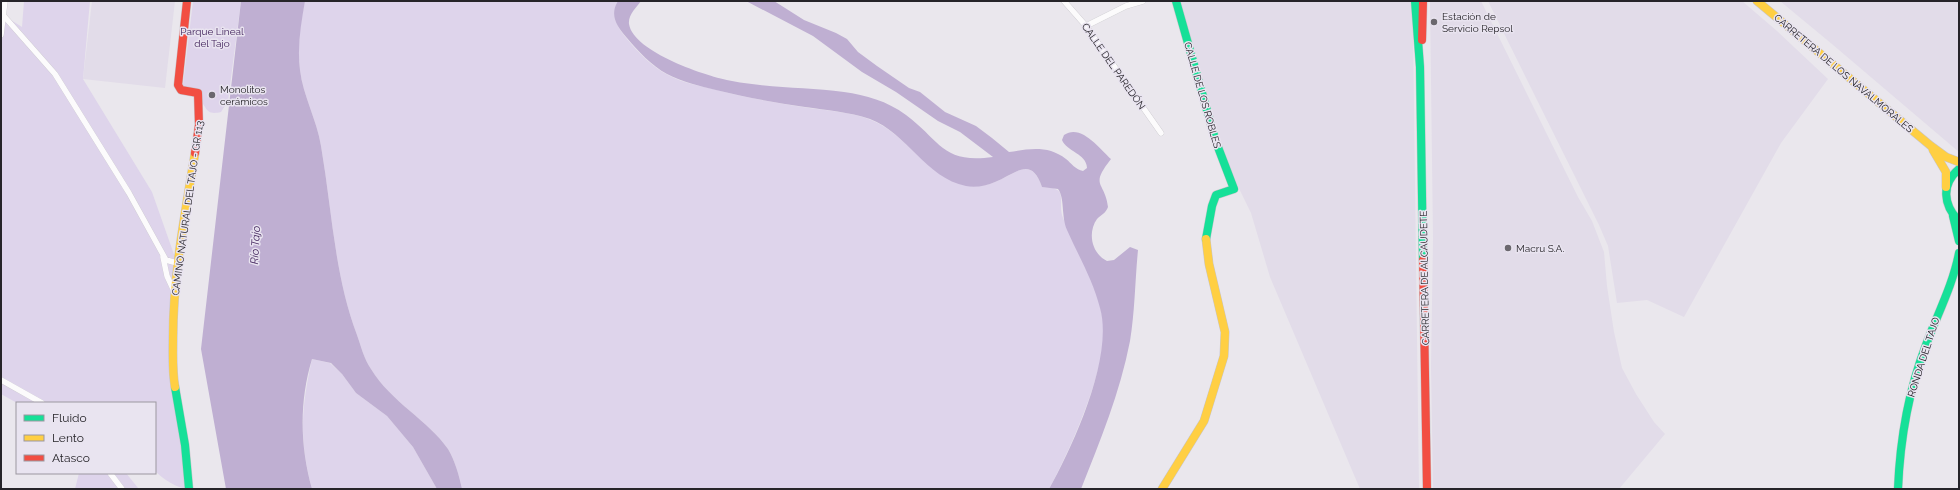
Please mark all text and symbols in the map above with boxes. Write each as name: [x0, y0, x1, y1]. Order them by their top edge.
place label: Estación de Servicio Repsol: [1442, 11, 1513, 34]
street label: CARRETERA DE LOS NAVALMORALES: [1772, 12, 1915, 135]
marker: Estación de Servicio Repsol: [1429, 17, 1439, 27]
street label: CALLE DEL PAREDÓN: [1080, 21, 1148, 111]
park label: Parque Lineal del Tajo: [180, 26, 244, 49]
street label: CALLE DE LOS ROBLES: [1182, 41, 1223, 149]
place label: Monolitos cerámicos: [220, 84, 268, 107]
marker: Monolitos cerámicos: [207, 90, 217, 100]
street label: CAMINO NATURAL DEL TAJO - GR 113: [170, 120, 205, 296]
street label: CARRETERA DE ALCAUDETE: [1418, 211, 1431, 345]
water label: Río Tajo: [248, 225, 263, 265]
marker: Macru S.A.: [1503, 243, 1513, 253]
place label: Macru S.A.: [1516, 243, 1564, 254]
street label: RONDA DEL TAJO: [1905, 315, 1942, 398]
legend: [16, 402, 156, 474]
text: Fluido: [52, 411, 87, 425]
text: Lento: [52, 431, 84, 445]
text: Atasco: [52, 451, 90, 465]

